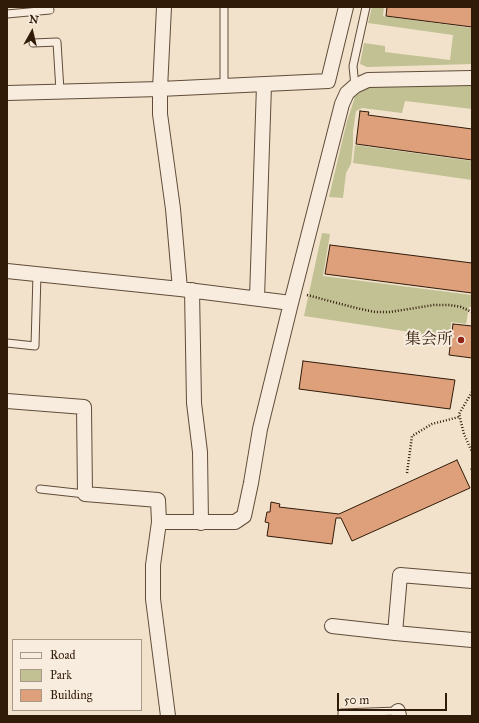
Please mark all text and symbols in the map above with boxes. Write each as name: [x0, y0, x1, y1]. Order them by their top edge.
north arrow: [12, 12, 52, 52]
text: N: [28, 13, 39, 27]
place label: 集会所: [405, 330, 453, 350]
marker: 集会所: [456, 335, 466, 345]
legend: [12, 639, 142, 711]
text: Road: [50, 648, 76, 662]
text: Park: [50, 668, 72, 682]
scale bar: [339, 685, 449, 711]
text: Building: [50, 688, 92, 702]
text: 50 m: [344, 693, 369, 707]

